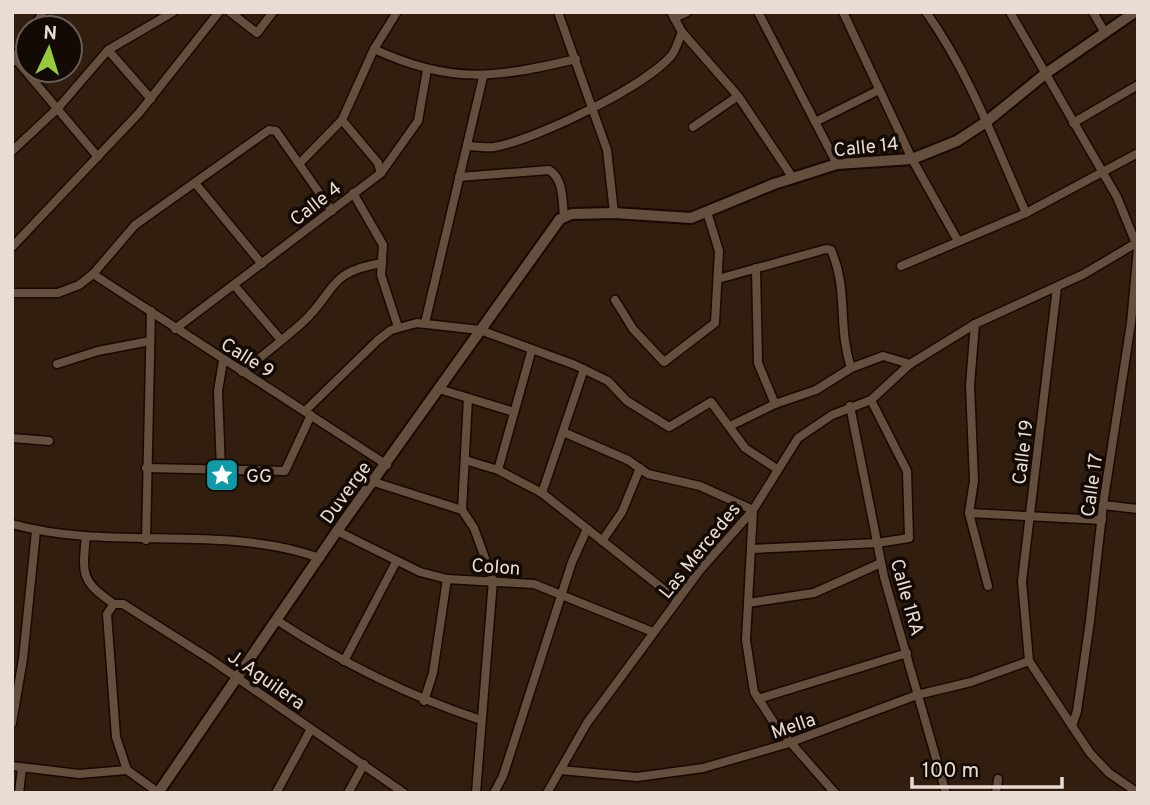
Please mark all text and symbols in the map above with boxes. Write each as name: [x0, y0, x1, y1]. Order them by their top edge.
north arrow: [14, 14, 84, 84]
text: N: [42, 22, 58, 46]
street label: Calle 14: [832, 133, 900, 163]
street label: Calle 4: [286, 177, 347, 232]
street label: Calle 9: [216, 333, 278, 384]
street label: Calle 19: [1008, 418, 1040, 486]
street label: Calle 17: [1077, 452, 1109, 519]
place icon: GG: [203, 456, 241, 494]
street label: Duverge: [316, 457, 377, 529]
place label: GG: [246, 465, 272, 489]
street label: Las Mercedes: [655, 498, 747, 604]
street label: Colon: [470, 554, 521, 582]
street label: Calle 1RA: [884, 556, 929, 639]
street label: J. Aguilera: [223, 645, 309, 716]
street label: Mella: [768, 708, 819, 746]
scale bar: [912, 746, 1062, 790]
text: 100 m: [922, 758, 979, 785]

